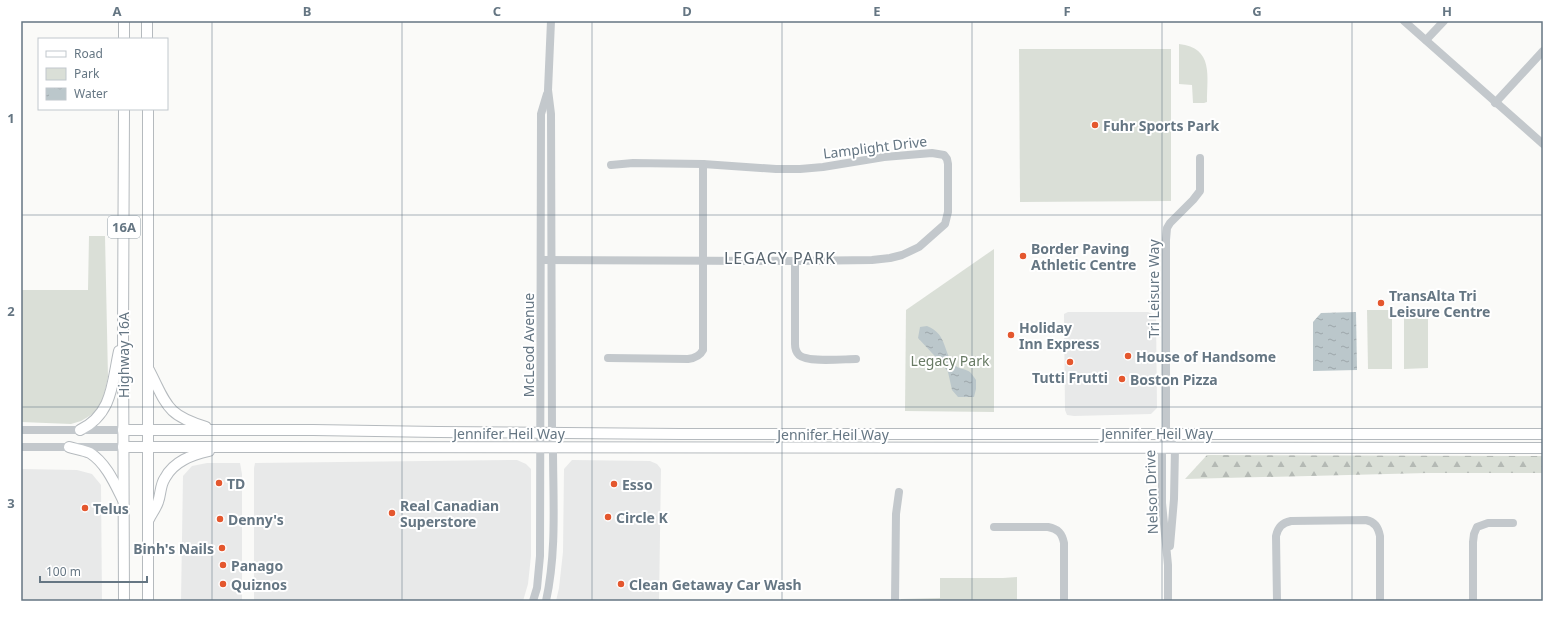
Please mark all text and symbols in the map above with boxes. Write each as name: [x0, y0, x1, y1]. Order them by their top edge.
text: A: [113, 2, 122, 20]
text: B: [303, 2, 311, 20]
text: C: [493, 2, 501, 20]
text: D: [682, 2, 692, 20]
text: E: [873, 2, 881, 20]
text: F: [1063, 2, 1071, 20]
text: G: [1252, 2, 1262, 20]
text: H: [1442, 2, 1452, 20]
legend: [38, 38, 168, 110]
text: Road: [74, 45, 103, 62]
text: Park: [74, 65, 100, 82]
text: Water: [74, 85, 108, 102]
text: 1: [7, 109, 15, 127]
place label: Fuhr Sports Park: [1103, 116, 1219, 135]
marker: Fuhr Sports Park: [1090, 120, 1100, 130]
street label: Lamplight Drive: [822, 131, 928, 163]
road number: 16A: [108, 216, 140, 238]
place label: Border Paving Athletic Centre: [1031, 239, 1136, 274]
street label: Tri Leisure Way: [1144, 239, 1163, 339]
district label: LEGACY PARK: [724, 247, 836, 269]
marker: Border Paving Athletic Centre: [1018, 251, 1028, 261]
place label: TransAlta Tri Leisure Centre: [1389, 286, 1490, 321]
street label: McLeod Avenue: [519, 293, 538, 397]
marker: TransAlta Tri Leisure Centre: [1376, 298, 1386, 308]
text: 2: [7, 302, 15, 320]
street label: Highway 16A: [114, 312, 133, 398]
place label: Holiday Inn Express: [1019, 318, 1099, 353]
marker: Holiday Inn Express: [1006, 330, 1016, 340]
place label: House of Handsome: [1136, 347, 1276, 366]
park label: Legacy Park: [911, 351, 990, 370]
marker: House of Handsome: [1123, 351, 1133, 361]
marker: Tutti Frutti: [1065, 357, 1075, 367]
place label: Tutti Frutti: [1032, 368, 1108, 387]
place label: Boston Pizza: [1130, 370, 1218, 389]
marker: Boston Pizza: [1117, 374, 1127, 384]
street label: Jennifer Heil Way: [451, 424, 566, 443]
street label: Jennifer Heil Way: [1099, 424, 1214, 443]
street label: Jennifer Heil Way: [775, 425, 890, 444]
street label: Nelson Drive: [1140, 449, 1162, 534]
place label: TD: [227, 474, 245, 493]
place label: Esso: [622, 475, 653, 494]
marker: TD: [214, 478, 224, 488]
marker: Esso: [609, 479, 619, 489]
text: 3: [7, 494, 15, 512]
place label: Real Canadian Superstore: [400, 496, 499, 531]
place label: Telus: [93, 499, 129, 518]
marker: Telus: [80, 503, 90, 513]
marker: Real Canadian Superstore: [387, 508, 397, 518]
place label: Circle K: [616, 508, 669, 527]
place label: Denny's: [228, 510, 284, 529]
marker: Circle K: [603, 512, 613, 522]
marker: Denny's: [215, 514, 225, 524]
place label: Binh's Nails: [133, 539, 214, 558]
marker: Binh's Nails: [217, 543, 227, 553]
place label: Panago: [231, 556, 283, 575]
scale bar: [40, 558, 147, 584]
marker: Panago: [218, 560, 228, 570]
text: 100 m: [46, 563, 81, 580]
place label: Quiznos: [231, 575, 287, 594]
place label: Clean Getaway Car Wash: [629, 575, 802, 594]
marker: Quiznos: [218, 579, 228, 589]
marker: Clean Getaway Car Wash: [616, 579, 626, 589]

